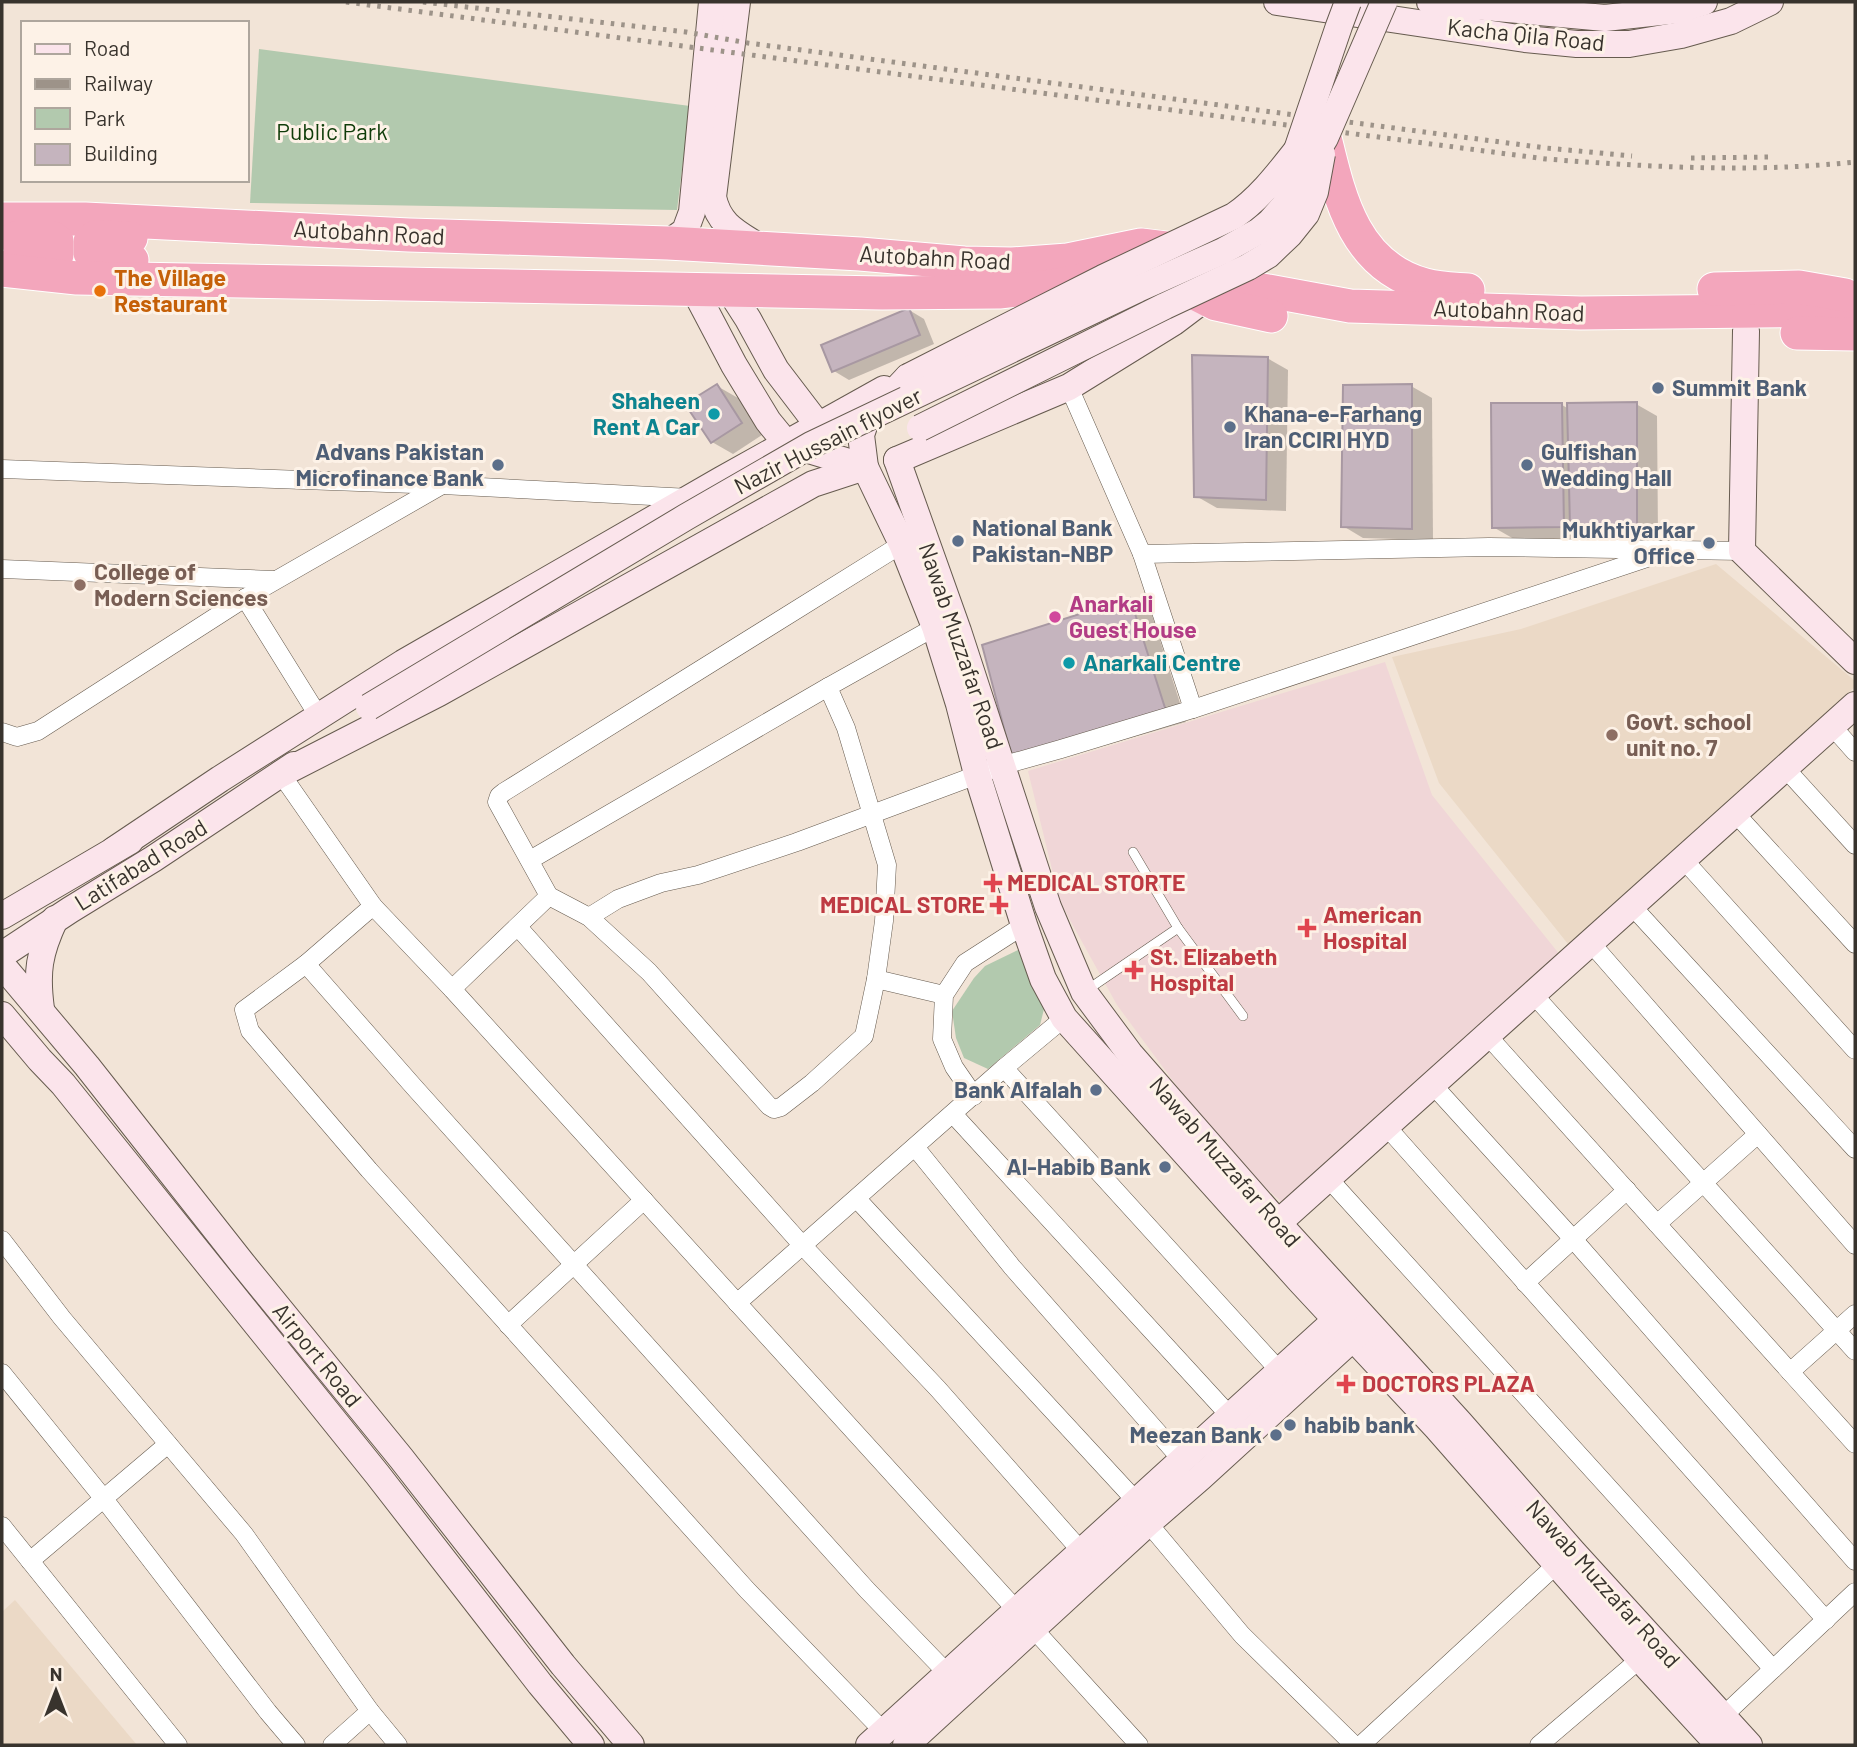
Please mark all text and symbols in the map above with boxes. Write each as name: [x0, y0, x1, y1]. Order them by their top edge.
street label: Kacha Qila Road: [1446, 12, 1606, 56]
legend: [21, 21, 248, 182]
text: Road: [84, 35, 130, 60]
text: Railway: [84, 70, 153, 95]
text: Park: [84, 105, 125, 130]
park label: Public Park: [276, 117, 388, 145]
text: Building: [84, 140, 158, 165]
street label: Autobahn Road: [293, 214, 445, 250]
street label: Autobahn Road: [859, 239, 1011, 275]
place label: The Village Restaurant: [114, 263, 227, 317]
marker: The Village Restaurant: [92, 283, 108, 299]
street label: Autobahn Road: [1433, 293, 1585, 327]
place label: Summit Bank: [1672, 373, 1807, 401]
street label: Nazir Hussain flyover: [729, 380, 927, 500]
marker: Summit Bank: [1650, 380, 1666, 396]
place label: Shaheen Rent A Car: [593, 386, 700, 440]
place label: Khana-e-Farhang Iran CCIRI HYD: [1244, 399, 1422, 453]
marker: Shaheen Rent A Car: [706, 406, 722, 422]
marker: Khana-e-Farhang Iran CCIRI HYD: [1222, 419, 1238, 435]
place label: Advans Pakistan Microfinance Bank: [296, 437, 484, 491]
place label: Gulfishan Wedding Hall: [1541, 437, 1672, 491]
marker: Advans Pakistan Microfinance Bank: [490, 457, 506, 473]
marker: Gulfishan Wedding Hall: [1519, 457, 1535, 473]
place label: National Bank Pakistan-NBP: [972, 513, 1114, 567]
place label: Mukhtiyarkar Office: [1562, 515, 1695, 569]
marker: National Bank Pakistan-NBP: [950, 533, 966, 549]
marker: Mukhtiyarkar Office: [1701, 535, 1717, 551]
street label: Nawab Muzzafar Road: [913, 539, 1010, 753]
place label: College of Modern Sciences: [94, 557, 268, 611]
marker: College of Modern Sciences: [72, 577, 88, 593]
place label: Anarkali Guest House: [1069, 589, 1197, 643]
marker: Anarkali Guest House: [1047, 609, 1063, 625]
place label: Anarkali Centre: [1083, 648, 1241, 676]
marker: Anarkali Centre: [1061, 655, 1077, 671]
place label: Govt. school unit no. 7: [1626, 707, 1751, 761]
marker: Govt. school unit no. 7: [1604, 727, 1620, 743]
street label: Latifabad Road: [69, 812, 212, 916]
place label: MEDICAL STORTE: [1007, 868, 1186, 896]
marker: MEDICAL STORTE: [985, 875, 1001, 891]
place label: MEDICAL STORE: [820, 890, 985, 918]
marker: MEDICAL STORE: [991, 897, 1007, 913]
place label: American Hospital: [1323, 900, 1422, 954]
marker: American Hospital: [1297, 918, 1317, 938]
place label: St. Elizabeth Hospital: [1150, 942, 1277, 996]
marker: St. Elizabeth Hospital: [1124, 960, 1144, 980]
street label: Nawab Muzzafar Road: [1144, 1070, 1307, 1252]
place label: Bank Alfalah: [954, 1075, 1082, 1103]
marker: Bank Alfalah: [1088, 1082, 1104, 1098]
place label: Al-Habib Bank: [1006, 1152, 1151, 1180]
marker: Al-Habib Bank: [1157, 1159, 1173, 1175]
street label: Airport Road: [267, 1297, 368, 1412]
place label: DOCTORS PLAZA: [1362, 1369, 1535, 1397]
marker: DOCTORS PLAZA: [1336, 1374, 1356, 1394]
place label: habib bank: [1304, 1410, 1415, 1438]
marker: habib bank: [1282, 1417, 1298, 1433]
place label: Meezan Bank: [1129, 1420, 1262, 1448]
marker: Meezan Bank: [1268, 1427, 1284, 1443]
street label: Nawab Muzzafar Road: [1521, 1493, 1687, 1673]
north arrow: [21, 1656, 91, 1726]
text: N: [50, 1662, 62, 1685]

